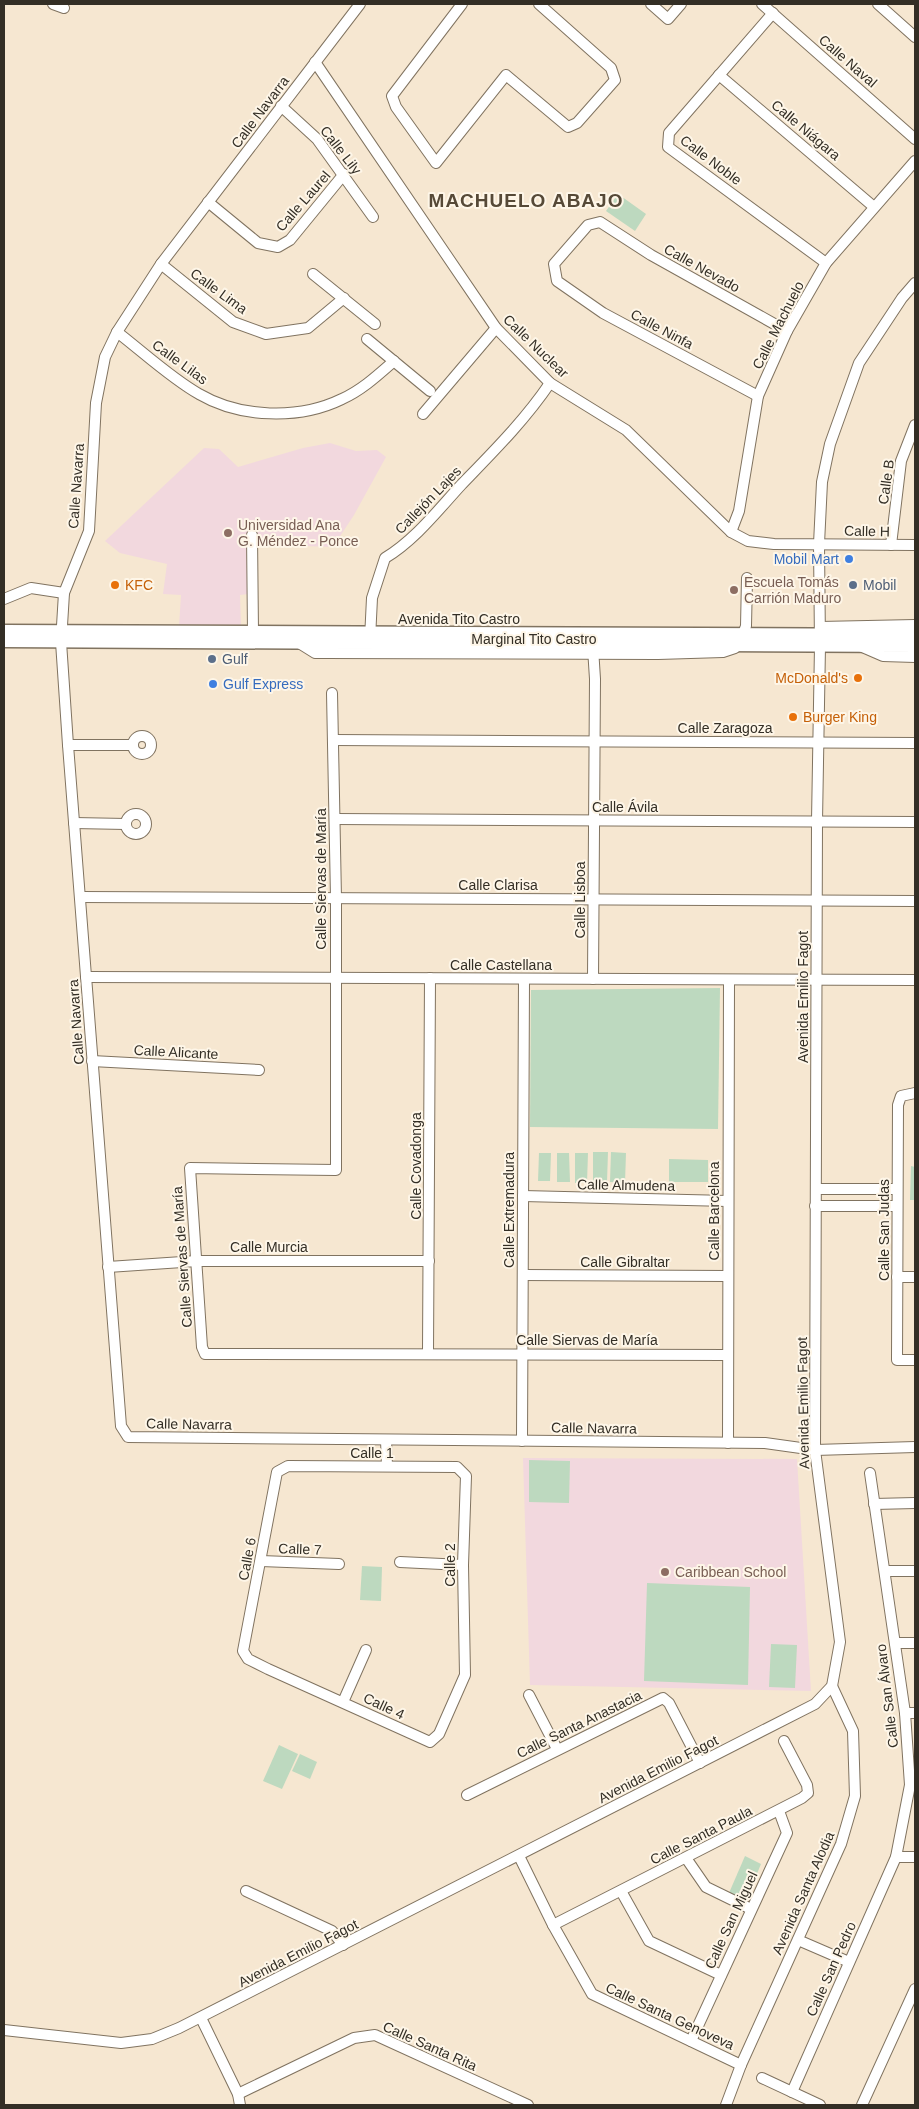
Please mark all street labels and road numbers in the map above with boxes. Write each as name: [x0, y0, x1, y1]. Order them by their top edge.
street label: Calle Naval: [816, 31, 880, 91]
street label: Calle Navarra: [228, 73, 292, 151]
street label: Calle Niágara: [768, 97, 844, 164]
street label: Calle Lily: [317, 123, 365, 177]
street label: Calle Noble: [677, 132, 745, 188]
street label: Calle Laurel: [272, 168, 334, 234]
street label: Calle Nevado: [661, 241, 743, 295]
street label: Calle Lima: [188, 265, 251, 317]
street label: Calle Machuelo: [749, 278, 807, 372]
street label: Calle Ninfa: [628, 306, 696, 352]
street label: Calle Nuclear: [500, 311, 572, 381]
street label: Calle Lilas: [149, 337, 211, 387]
street label: Calle Navarra: [65, 443, 87, 529]
street label: Calle B: [875, 459, 897, 505]
street label: Callejón Lajes: [392, 463, 464, 537]
street label: Calle H: [844, 523, 890, 539]
street label: Avenida Tito Castro: [398, 611, 520, 627]
street label: Marginal Tito Castro: [471, 631, 597, 647]
street label: Calle Zaragoza: [678, 720, 773, 736]
street label: Calle Ávila: [592, 799, 658, 815]
street label: Calle Siervas de María: [313, 808, 329, 950]
street label: Calle Lisboa: [572, 861, 588, 939]
street label: Calle Clarisa: [458, 877, 538, 893]
street label: Avenida Emilio Fagot: [795, 931, 811, 1063]
street label: Calle Castellana: [450, 957, 552, 973]
street label: Calle Navarra: [65, 979, 87, 1065]
street label: Calle Alicante: [133, 1042, 219, 1062]
street label: Calle Covadonga: [408, 1112, 424, 1220]
street label: Calle Extremadura: [501, 1152, 517, 1268]
street label: Calle Barcelona: [706, 1161, 722, 1260]
street label: Calle Almudena: [577, 1176, 675, 1194]
street label: Calle San Judas: [876, 1179, 892, 1281]
street label: Calle Siervas de María: [169, 1186, 195, 1328]
street label: Calle Murcia: [230, 1239, 308, 1255]
street label: Calle Gibraltar: [580, 1254, 670, 1270]
street label: Calle Siervas de María: [516, 1332, 658, 1348]
street label: Avenida Emilio Fagot: [794, 1337, 812, 1469]
street label: Calle Navarra: [146, 1415, 232, 1433]
street label: Calle Navarra: [551, 1419, 637, 1437]
street label: Calle 1: [350, 1445, 394, 1461]
street label: Calle 6: [235, 1536, 259, 1582]
street label: Calle 7: [278, 1540, 322, 1558]
street label: Calle 2: [442, 1543, 458, 1587]
street label: Calle San Álvaro: [873, 1643, 901, 1749]
street label: Calle Santa Anastacia: [514, 1687, 644, 1761]
street label: Calle 4: [361, 1690, 407, 1723]
street label: Avenida Emilio Fagot: [596, 1732, 721, 1806]
street label: Calle Santa Paula: [647, 1802, 755, 1868]
street label: Avenida Santa Alodia: [769, 1829, 837, 1957]
street label: Calle San Miguel: [701, 1869, 761, 1971]
street label: Avenida Emilio Fagot: [236, 1916, 361, 1990]
street label: Calle San Pedro: [803, 1919, 859, 2019]
street label: Calle Santa Genoveva: [603, 1979, 737, 2053]
street label: Calle Santa Rita: [381, 2018, 480, 2074]

